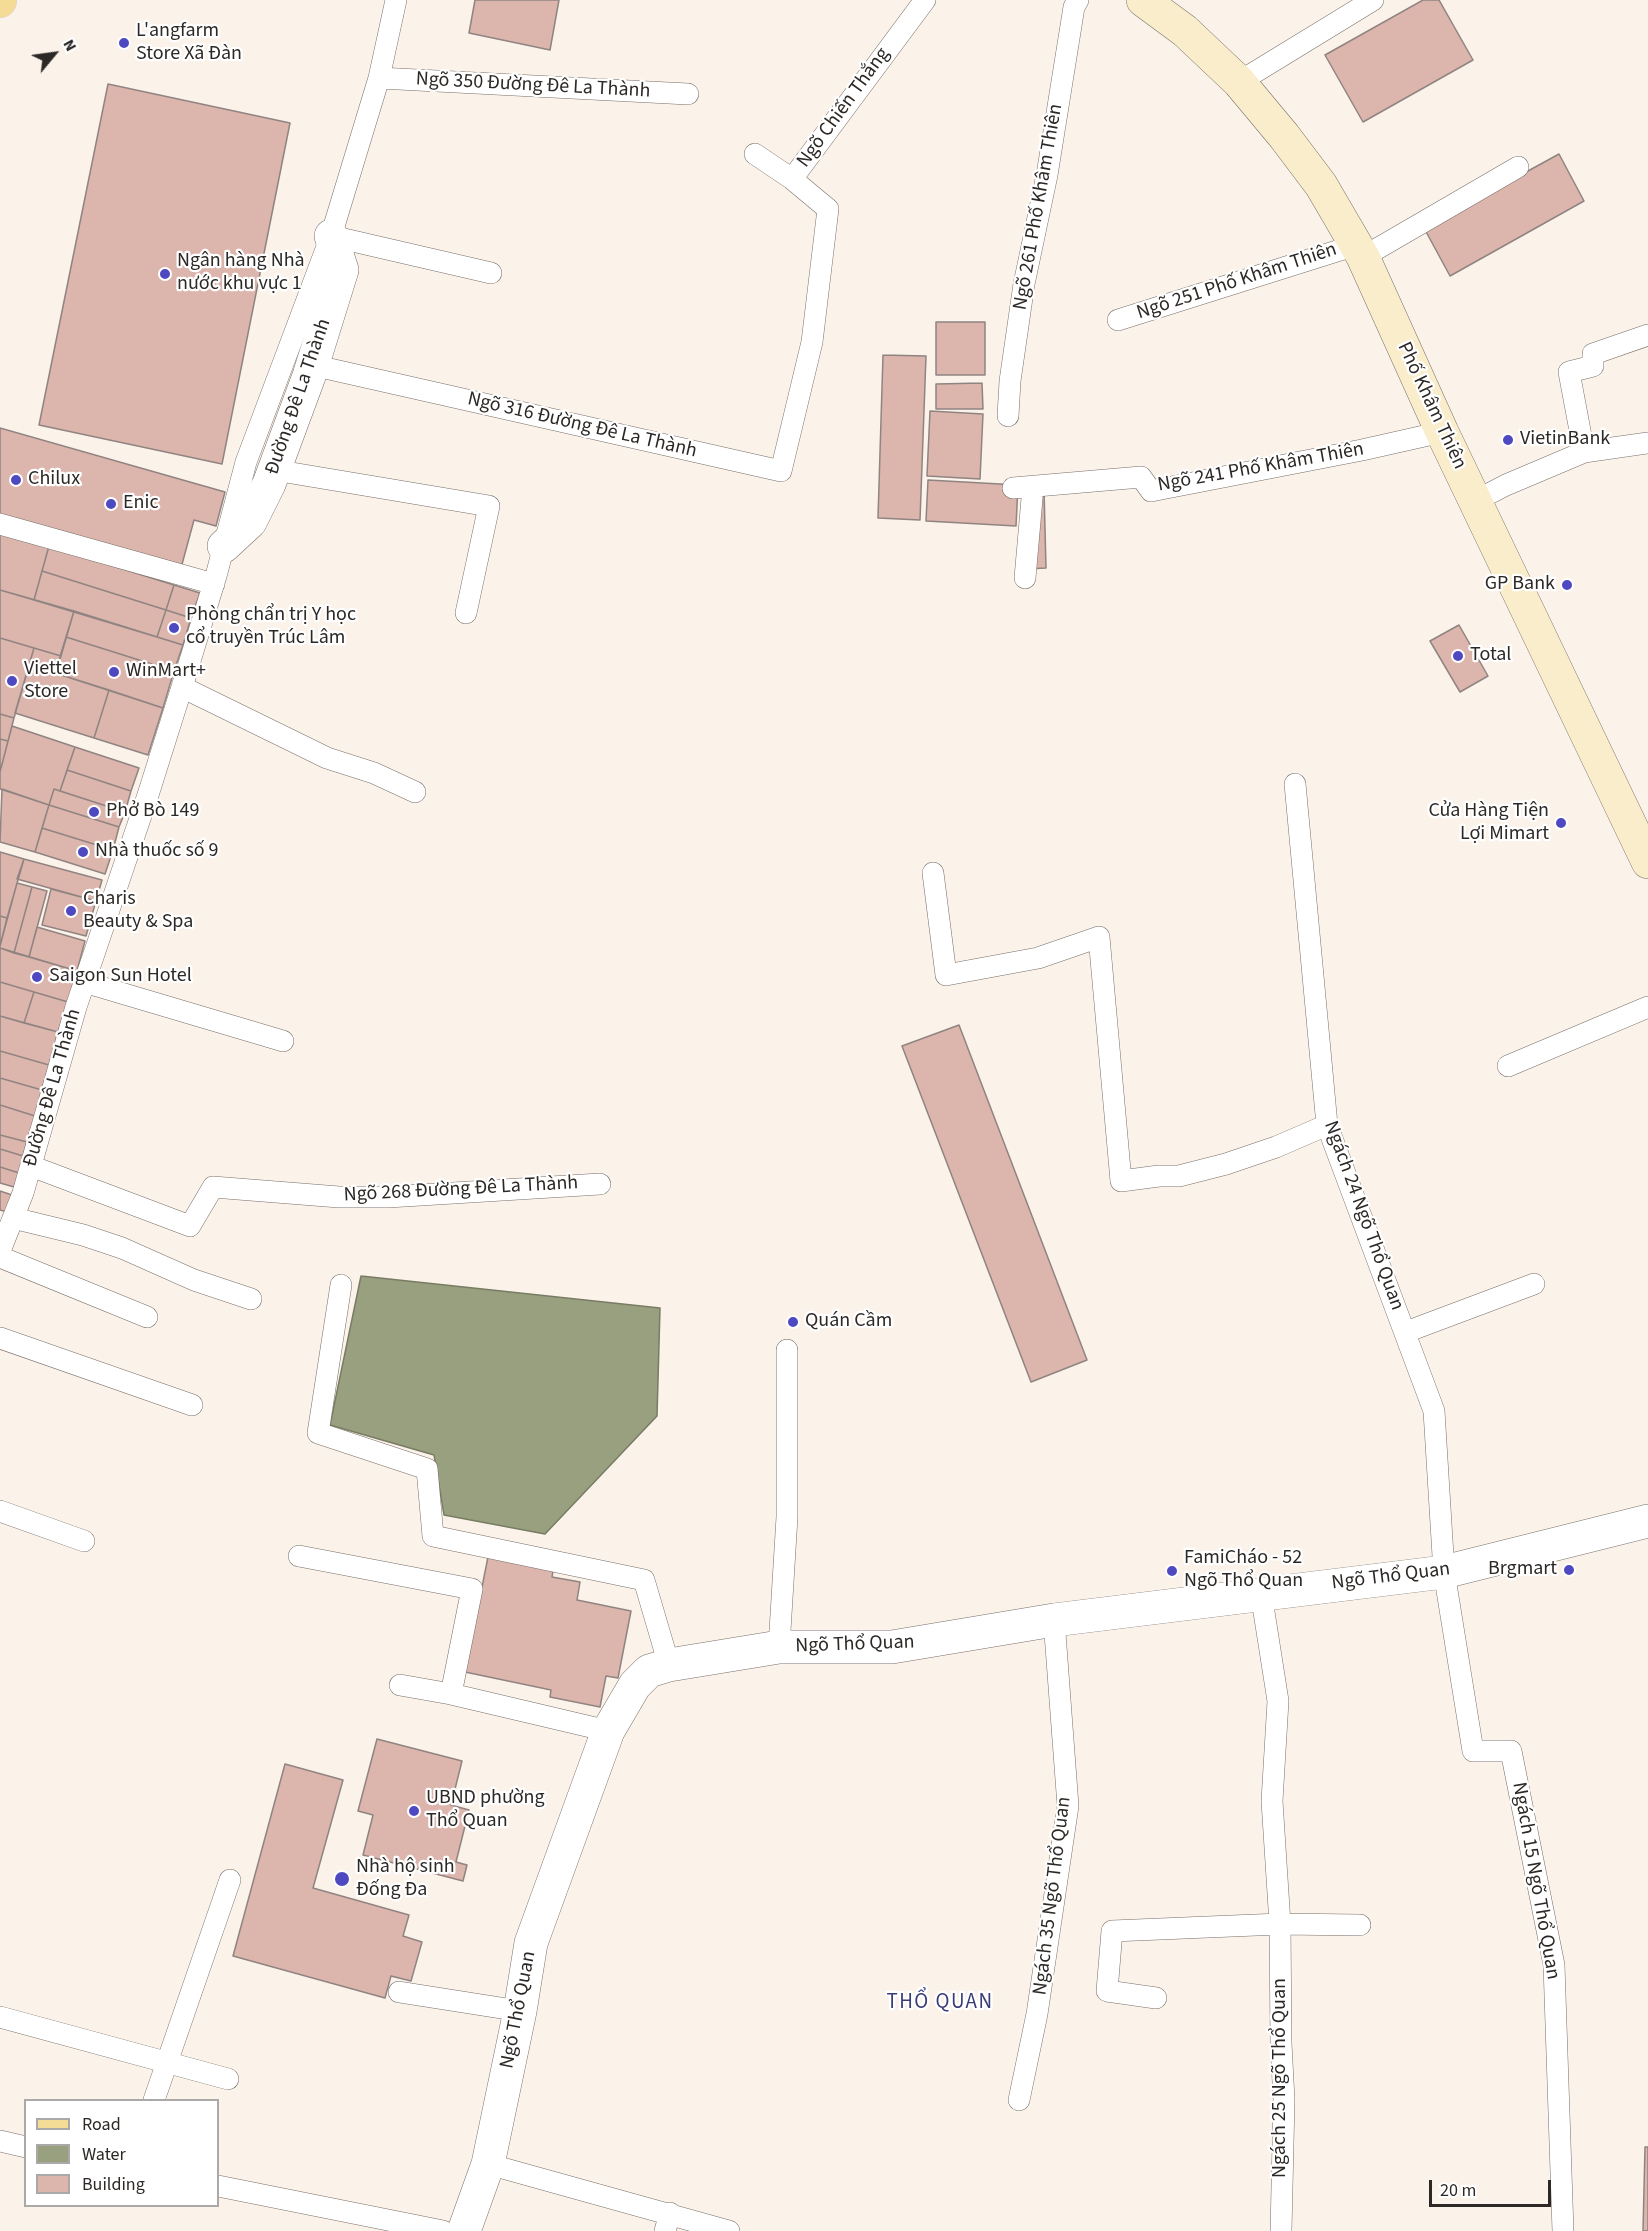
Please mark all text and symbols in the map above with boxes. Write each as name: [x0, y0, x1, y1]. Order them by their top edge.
place label: L'angfarm Store Xã Đàn: [136, 20, 242, 67]
north arrow: [24, 24, 84, 84]
text: N: [58, 35, 82, 55]
marker: L'angfarm Store Xã Đàn: [117, 36, 131, 50]
street label: Ngõ Chiến Thắng: [792, 43, 896, 173]
street label: Ngõ 350 Đường Đê La Thành: [415, 68, 651, 104]
street label: Ngõ 261 Phố Khâm Thiên: [1009, 102, 1069, 312]
street label: Ngõ 251 Phố Khâm Thiên: [1134, 238, 1340, 326]
place label: Ngân hàng Nhà nước khu vực 1: [177, 250, 305, 297]
marker: Ngân hàng Nhà nước khu vực 1: [158, 267, 172, 281]
street label: Đường Đê La Thành: [261, 316, 337, 478]
street label: Phố Khâm Thiên: [1391, 339, 1471, 473]
street label: Ngõ 316 Đường Đê La Thành: [465, 388, 699, 464]
place label: VietinBank: [1520, 428, 1610, 452]
marker: VietinBank: [1501, 433, 1515, 447]
street label: Ngõ 241 Phố Khâm Thiên: [1156, 438, 1366, 498]
place label: Chilux: [28, 468, 80, 492]
marker: Chilux: [9, 473, 23, 487]
place label: Enic: [123, 492, 159, 516]
marker: Enic: [104, 497, 118, 511]
place label: GP Bank: [1485, 573, 1555, 597]
marker: GP Bank: [1560, 578, 1574, 592]
place label: Phòng chẩn trị Y học cổ truyền Trúc Lâm: [186, 604, 356, 651]
marker: Phòng chẩn trị Y học cổ truyền Trúc Lâm: [167, 621, 181, 635]
place label: Total: [1470, 644, 1511, 668]
marker: Total: [1451, 649, 1465, 663]
place label: Viettel Store: [24, 658, 77, 705]
place label: WinMart+: [126, 660, 206, 684]
marker: WinMart+: [107, 665, 121, 679]
marker: Viettel Store: [5, 674, 19, 688]
place label: Phở Bò 149: [106, 800, 199, 824]
place label: Cửa Hàng Tiện Lợi Mimart: [1428, 800, 1549, 847]
marker: Phở Bò 149: [87, 805, 101, 819]
marker: Cửa Hàng Tiện Lợi Mimart: [1554, 816, 1568, 830]
place label: Nhà thuốc số 9: [95, 840, 219, 864]
marker: Nhà thuốc số 9: [76, 845, 90, 859]
place label: Charis Beauty & Spa: [83, 888, 193, 935]
marker: Charis Beauty & Spa: [64, 904, 78, 918]
place label: Saigon Sun Hotel: [49, 965, 192, 989]
marker: Saigon Sun Hotel: [30, 970, 44, 984]
street label: Đường Đê La Thành: [19, 1006, 87, 1170]
street label: Ngách 24 Ngõ Thổ Quan: [1318, 1118, 1408, 1314]
street label: Ngõ 268 Đường Đê La Thành: [343, 1172, 579, 1208]
place label: Quán Cầm: [805, 1310, 892, 1334]
marker: Quán Cầm: [786, 1315, 800, 1329]
place label: FamiCháo - 52 Ngõ Thổ Quan: [1184, 1547, 1303, 1594]
street label: Ngõ Thổ Quan: [1330, 1558, 1452, 1596]
place label: Brgmart: [1488, 1558, 1557, 1582]
marker: Brgmart: [1562, 1563, 1576, 1577]
marker: FamiCháo - 52 Ngõ Thổ Quan: [1165, 1564, 1179, 1578]
street label: Ngõ Thổ Quan: [795, 1631, 915, 1659]
street label: Ngách 15 Ngõ Thổ Quan: [1506, 1781, 1564, 1981]
place label: UBND phường Thổ Quan: [426, 1787, 545, 1834]
street label: Ngách 35 Ngõ Thổ Quan: [1029, 1795, 1077, 1997]
marker: UBND phường Thổ Quan: [407, 1804, 421, 1818]
place label: Nhà hộ sinh Đống Đa: [356, 1856, 455, 1903]
marker: Nhà hộ sinh Đống Đa: [333, 1870, 351, 1888]
street label: Ngõ Thổ Quan: [496, 1949, 542, 2071]
street label: Ngách 25 Ngõ Thổ Quan: [1269, 1978, 1293, 2178]
district label: THỔ QUAN: [886, 1990, 994, 2016]
legend: [24, 2099, 219, 2207]
text: Road: [82, 2112, 121, 2137]
text: Water: [82, 2142, 126, 2167]
scale bar: [1432, 2168, 1554, 2206]
text: Building: [82, 2172, 145, 2197]
text: 20 m: [1440, 2178, 1476, 2203]

